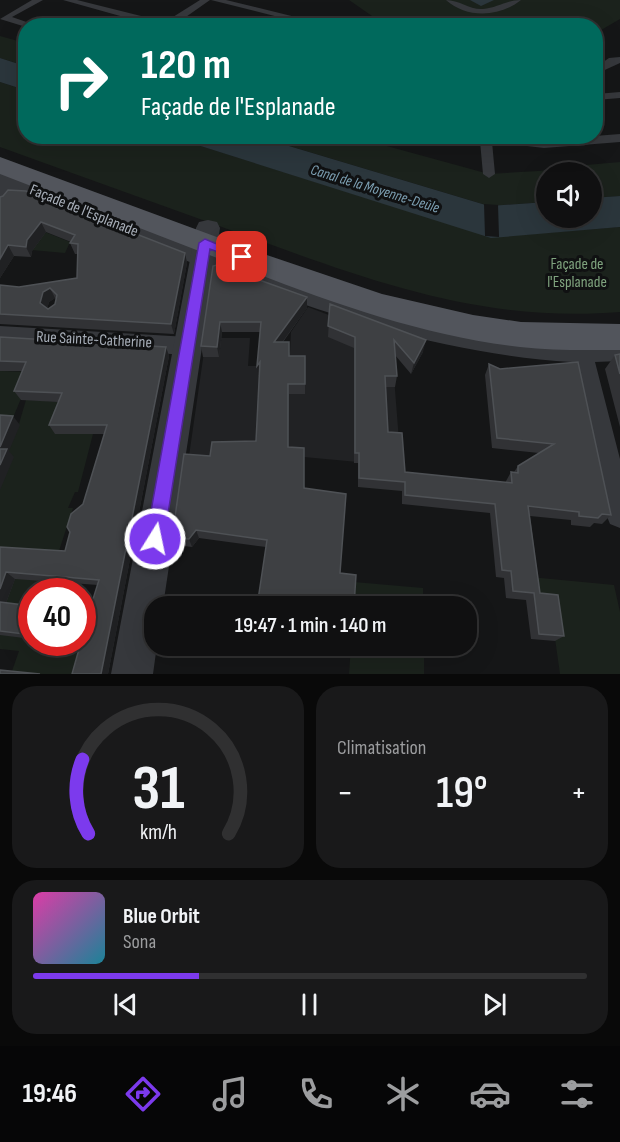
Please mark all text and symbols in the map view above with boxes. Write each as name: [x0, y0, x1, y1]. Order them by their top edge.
text: 120 m: [141, 40, 231, 91]
icon: right: [42, 42, 120, 120]
text: Façade de l'Esplanade: [141, 91, 336, 123]
water label: Canal de la Moyenne-Deûle: [308, 160, 442, 218]
map controls: [536, 162, 602, 228]
button: sound: [536, 162, 602, 228]
street label: Façade de l'Esplanade: [27, 181, 141, 241]
pin: [216, 231, 267, 282]
icon: arrive: [225, 240, 258, 273]
park label: Façade de l'Esplanade: [547, 255, 607, 292]
street label: Rue Sainte-Catherine: [36, 327, 152, 353]
position arrow: [123, 507, 187, 571]
speed limit sign: 40: [18, 578, 96, 656]
text: 19:47 · 1 min · 140 m: [235, 612, 386, 639]
text: Climatisation: [337, 736, 426, 760]
text: 31: [132, 752, 184, 827]
text: 19°: [436, 766, 488, 821]
text: −: [337, 773, 353, 813]
text: +: [571, 773, 587, 813]
text: km/h: [139, 820, 177, 845]
text: Blue Orbit: [123, 903, 200, 930]
text: Sona: [123, 930, 156, 954]
icon: previous: [109, 988, 142, 1021]
icon: pause: [293, 988, 326, 1021]
icon: next: [478, 988, 511, 1021]
icon: directions: [122, 1073, 164, 1115]
icon: music: [209, 1073, 251, 1115]
icon: phone: [295, 1073, 337, 1115]
icon: climate: [382, 1073, 424, 1115]
icon: car: [469, 1073, 511, 1115]
icon: filters: [556, 1073, 598, 1115]
text: 19:46: [22, 1078, 77, 1110]

